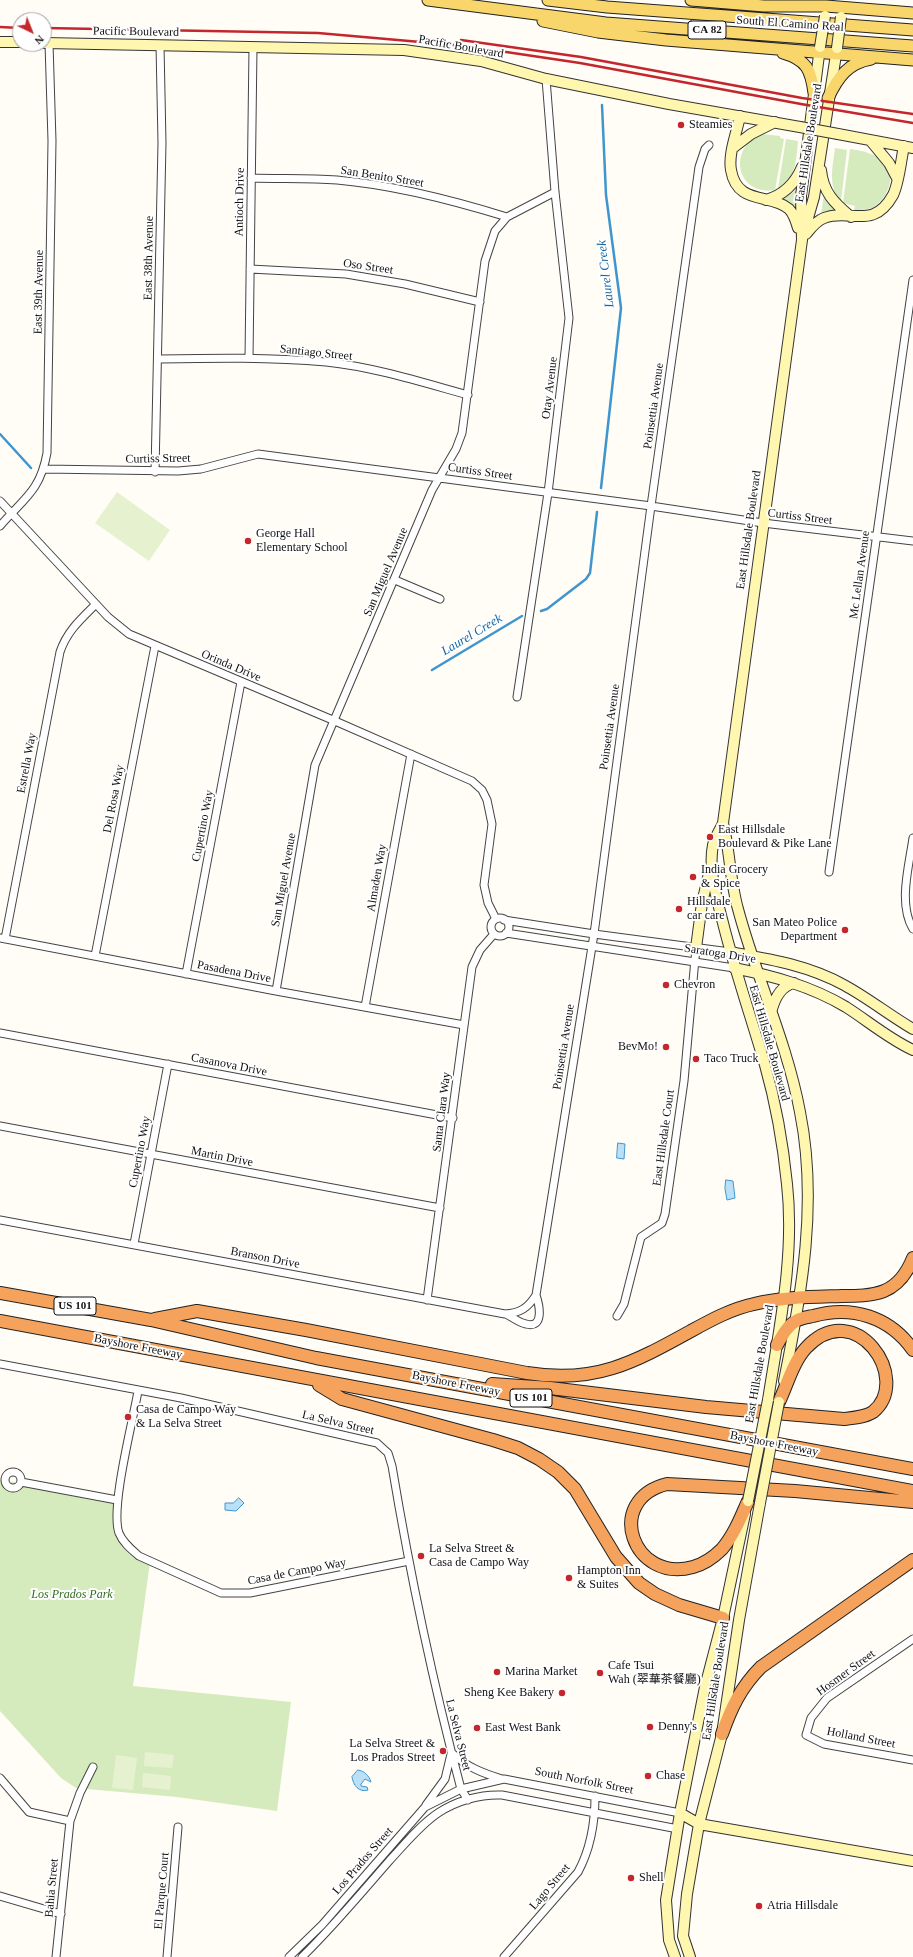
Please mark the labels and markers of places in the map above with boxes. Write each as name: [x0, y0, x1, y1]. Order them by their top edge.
place label: Steamies: [689, 118, 732, 132]
marker: Steamies: [676, 120, 686, 130]
place label: George Hall Elementary School: [256, 527, 348, 555]
marker: George Hall Elementary School: [243, 536, 253, 546]
place label: East Hillsdale Boulevard & Pike Lane: [718, 823, 832, 851]
marker: East Hillsdale Boulevard & Pike Lane: [705, 832, 715, 842]
place label: India Grocery & Spice: [701, 863, 768, 891]
marker: India Grocery & Spice: [688, 872, 698, 882]
place label: Hillsdale car care: [687, 895, 730, 923]
marker: Hillsdale car care: [674, 904, 684, 914]
place label: San Mateo Police Department: [752, 916, 837, 944]
marker: San Mateo Police Department: [840, 925, 850, 935]
place label: Chevron: [674, 978, 715, 992]
marker: Chevron: [661, 980, 671, 990]
place label: BevMo!: [618, 1040, 658, 1054]
marker: BevMo!: [661, 1042, 671, 1052]
place label: Taco Truck: [704, 1052, 758, 1066]
marker: Taco Truck: [691, 1054, 701, 1064]
place label: Casa de Campo Way & La Selva Street: [136, 1403, 236, 1431]
marker: Casa de Campo Way & La Selva Street: [123, 1412, 133, 1422]
place label: La Selva Street & Casa de Campo Way: [429, 1542, 529, 1570]
marker: La Selva Street & Casa de Campo Way: [416, 1551, 426, 1561]
place label: Hampton Inn & Suites: [577, 1564, 641, 1592]
marker: Hampton Inn & Suites: [564, 1573, 574, 1583]
place label: Cafe Tsui Wah (翠華茶餐廳): [608, 1659, 701, 1687]
place label: Marina Market: [505, 1665, 577, 1679]
marker: Marina Market: [492, 1667, 502, 1677]
marker: Cafe Tsui Wah (翠華茶餐廳): [595, 1668, 605, 1678]
place label: Sheng Kee Bakery: [464, 1686, 554, 1700]
marker: Sheng Kee Bakery: [557, 1688, 567, 1698]
place label: Denny's: [658, 1720, 697, 1734]
place label: East West Bank: [485, 1721, 561, 1735]
marker: Denny's: [645, 1722, 655, 1732]
marker: East West Bank: [472, 1723, 482, 1733]
place label: La Selva Street & Los Prados Street: [349, 1737, 435, 1765]
marker: La Selva Street & Los Prados Street: [438, 1746, 448, 1756]
place label: Chase: [656, 1769, 685, 1783]
marker: Chase: [643, 1771, 653, 1781]
place label: Shell: [639, 1871, 664, 1885]
marker: Shell: [626, 1873, 636, 1883]
place label: Atria Hillsdale: [767, 1899, 838, 1913]
marker: Atria Hillsdale: [754, 1901, 764, 1911]

